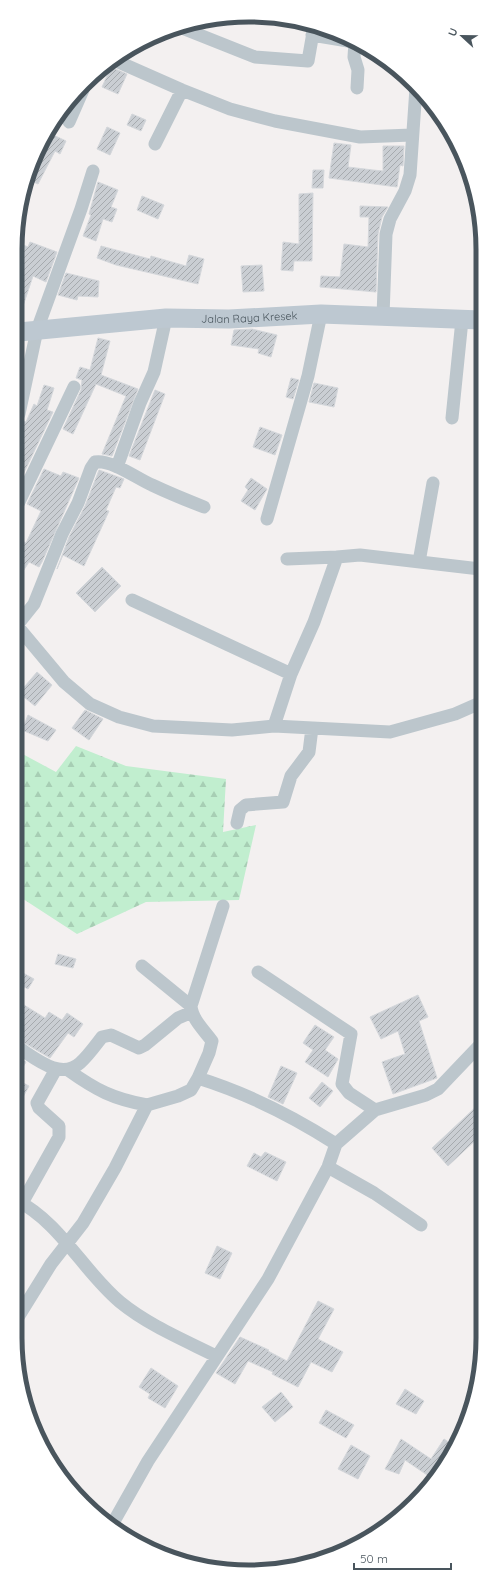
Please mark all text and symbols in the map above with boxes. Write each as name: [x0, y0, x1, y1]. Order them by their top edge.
north arrow: [442, 16, 482, 56]
text: U: [445, 26, 461, 38]
street label: Jalan Raya Kresek: [201, 308, 298, 326]
scale bar: [354, 1545, 451, 1571]
text: 50 m: [360, 1551, 388, 1566]

